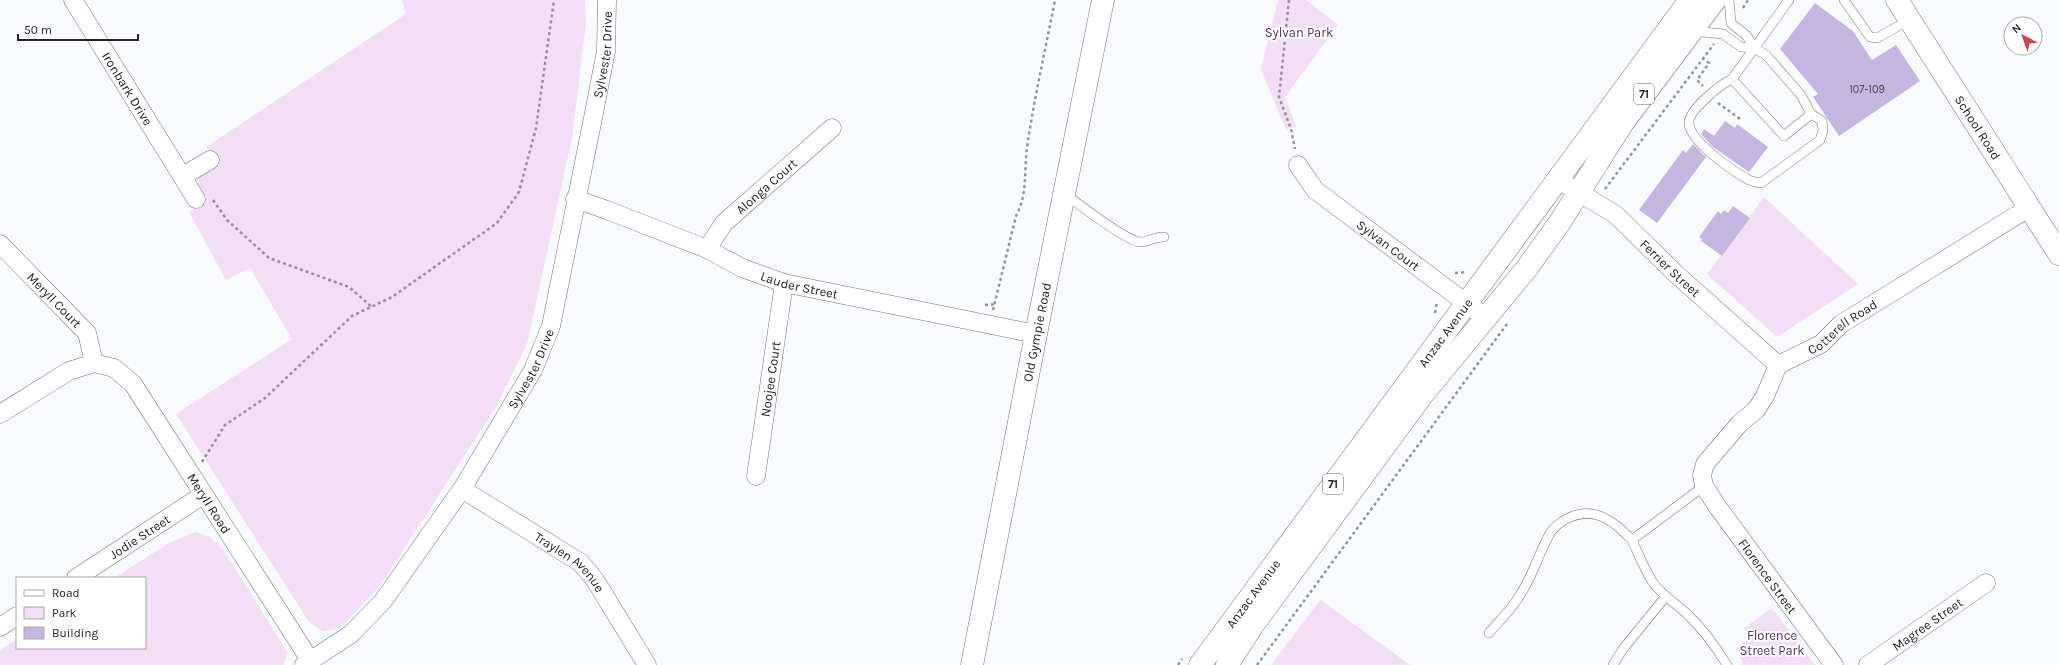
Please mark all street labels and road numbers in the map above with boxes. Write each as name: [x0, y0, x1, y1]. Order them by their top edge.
street label: Sylvester Drive: [590, 11, 615, 99]
street label: Ironbark Drive: [99, 49, 156, 129]
road number: 71: [1634, 84, 1654, 104]
street label: School Road: [1952, 93, 2004, 163]
street label: Alonga Court: [733, 156, 800, 217]
street label: Sylvan Court: [1354, 217, 1423, 274]
street label: Ferrier Street: [1637, 236, 1703, 300]
street label: Lauder Street: [759, 268, 839, 302]
street label: Meryll Court: [24, 269, 85, 331]
street label: Old Gympie Road: [1020, 281, 1054, 383]
street label: Anzac Avenue: [1415, 295, 1476, 370]
street label: Cotterell Road: [1805, 297, 1880, 357]
street label: Sylvester Drive: [505, 327, 557, 412]
street label: Noojee Court: [758, 340, 783, 418]
street label: Meryll Road: [184, 470, 234, 536]
road number: 71: [1323, 474, 1343, 494]
street label: Jodie Street: [107, 512, 173, 562]
street label: Traylen Avenue: [532, 529, 608, 595]
street label: Florence Street: [1735, 536, 1800, 617]
street label: Anzac Avenue: [1223, 556, 1284, 631]
street label: Magree Street: [1889, 595, 1966, 654]

